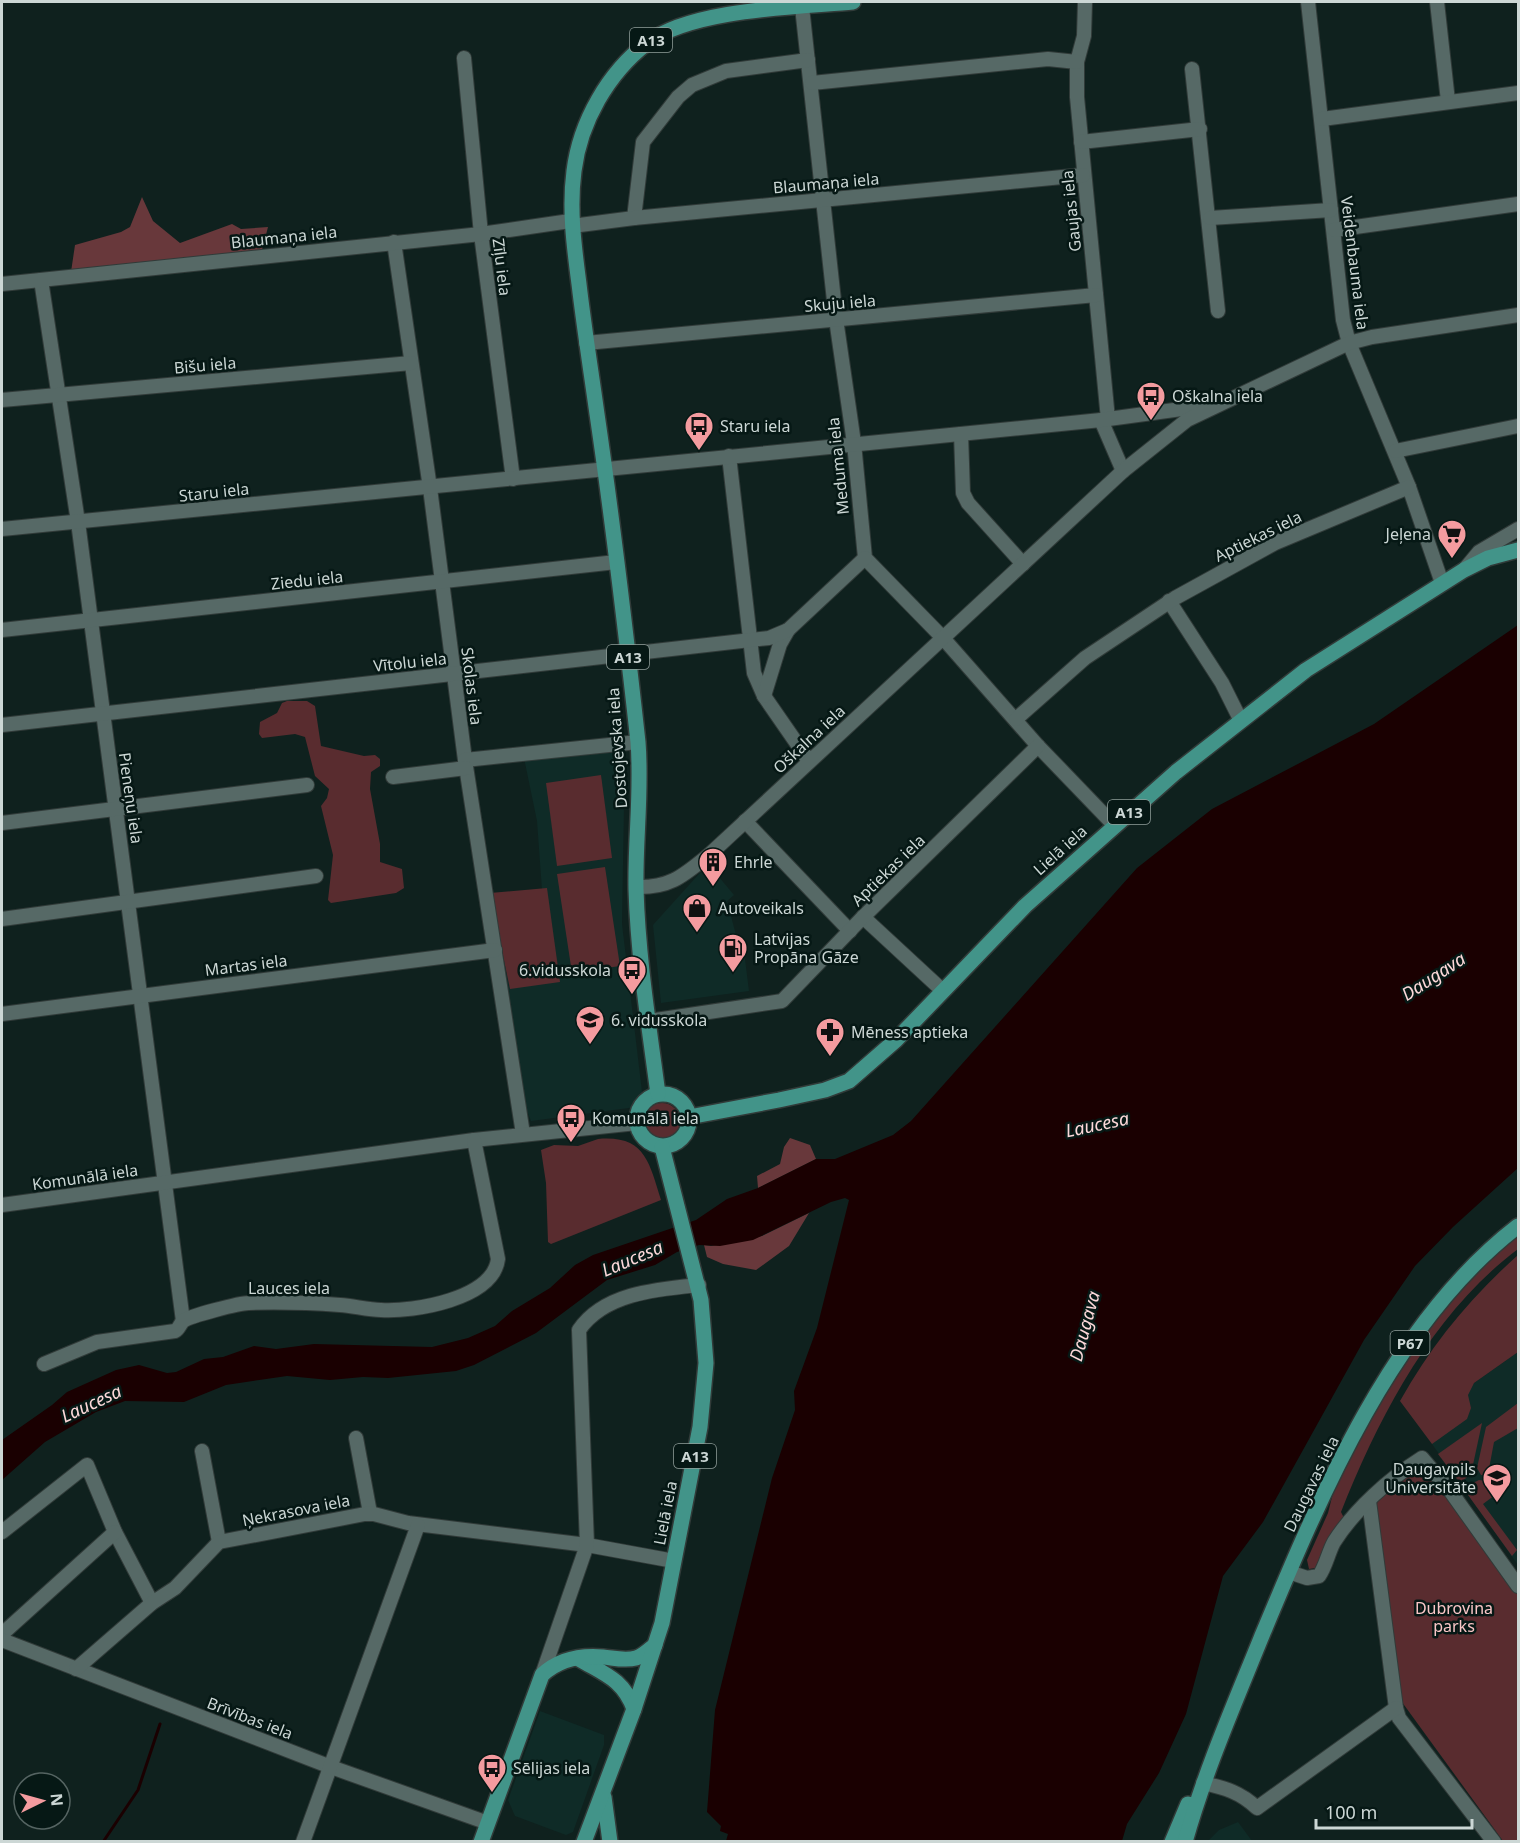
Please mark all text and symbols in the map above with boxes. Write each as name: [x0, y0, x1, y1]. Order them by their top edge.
road number: A13: [630, 28, 672, 52]
street label: Blaumaņa iela: [772, 167, 880, 199]
street label: Gaujas iela: [1056, 169, 1086, 253]
street label: Veidenbauma iela: [1336, 195, 1374, 331]
street label: Blaumaņa iela: [230, 220, 338, 254]
street label: Zīļu iela: [488, 237, 516, 297]
street label: Skuju iela: [803, 289, 877, 317]
street label: Bišu iela: [173, 351, 237, 379]
bus stop icon: Oškalna iela: [1135, 380, 1167, 422]
place label: Oškalna iela: [1172, 385, 1263, 407]
bus stop icon: Staru iela: [683, 410, 715, 452]
place label: Staru iela: [720, 415, 790, 437]
street label: Meduma iela: [822, 416, 854, 516]
street label: Staru iela: [178, 477, 250, 507]
street label: Aptiekas iela: [1211, 505, 1305, 567]
supermarket icon: Jeļena: [1436, 518, 1468, 560]
place label: Jeļena: [1384, 523, 1431, 545]
street label: Ziedu iela: [270, 565, 344, 595]
road number: A13: [607, 645, 649, 669]
street label: Skolas iela: [456, 646, 488, 726]
street label: Vītolu iela: [372, 647, 448, 677]
street label: Dostojevska iela: [602, 687, 632, 809]
street label: Oškalna iela: [768, 700, 850, 778]
street label: Pieneņu iela: [114, 751, 148, 845]
road number: A13: [1108, 800, 1150, 824]
street label: Lielā iela: [1028, 820, 1092, 880]
street label: Aptiekas iela: [846, 829, 930, 911]
building icon: Ehrle: [697, 846, 729, 888]
place label: Ehrle: [734, 851, 773, 873]
shop icon: Autoveikals: [681, 892, 713, 934]
place label: Autoveikals: [718, 897, 804, 919]
place label: Latvijas Propāna Gāze: [754, 928, 859, 968]
fuel station icon: Latvijas Propāna Gāze: [717, 932, 749, 974]
water label: Daugava: [1396, 946, 1470, 1006]
street label: Martas iela: [203, 949, 289, 981]
bus stop icon: 6.vidusskola: [616, 954, 648, 996]
place label: 6.vidusskola: [519, 959, 611, 981]
school or university icon: 6. vidusskola: [574, 1004, 606, 1046]
place label: 6. vidusskola: [611, 1009, 707, 1031]
pharmacy icon: Mēness aptieka: [814, 1016, 846, 1058]
place label: Mēness aptieka: [851, 1021, 968, 1043]
bus stop icon: Komunālā iela: [555, 1102, 587, 1144]
water label: Laucesa: [1063, 1106, 1131, 1142]
place label: Komunālā iela: [592, 1107, 699, 1129]
street label: Komunālā iela: [31, 1159, 139, 1195]
water label: Laucesa: [598, 1234, 666, 1282]
street label: Lauces iela: [248, 1277, 330, 1299]
water label: Daugava: [1063, 1288, 1105, 1364]
road number: P67: [1390, 1331, 1430, 1355]
water label: Laucesa: [57, 1379, 125, 1427]
street label: Daugavas iela: [1278, 1432, 1344, 1536]
road number: A13: [674, 1444, 716, 1468]
place label: Daugavpils Universitāte: [1385, 1458, 1476, 1498]
school or university icon: Daugavpils Universitāte: [1481, 1462, 1513, 1504]
street label: Lielā iela: [648, 1479, 682, 1547]
street label: Ņekrasova iela: [240, 1489, 352, 1531]
park label: Dubrovina parks: [1415, 1597, 1493, 1637]
street label: Brīvības iela: [204, 1692, 296, 1744]
bus stop icon: Sēlijas iela: [476, 1752, 508, 1794]
place label: Sēlijas iela: [513, 1757, 590, 1779]
north arrow: [12, 1771, 72, 1831]
text: N: [45, 1792, 68, 1807]
scale bar: [1316, 1792, 1472, 1830]
text: 100 m: [1325, 1800, 1377, 1824]

